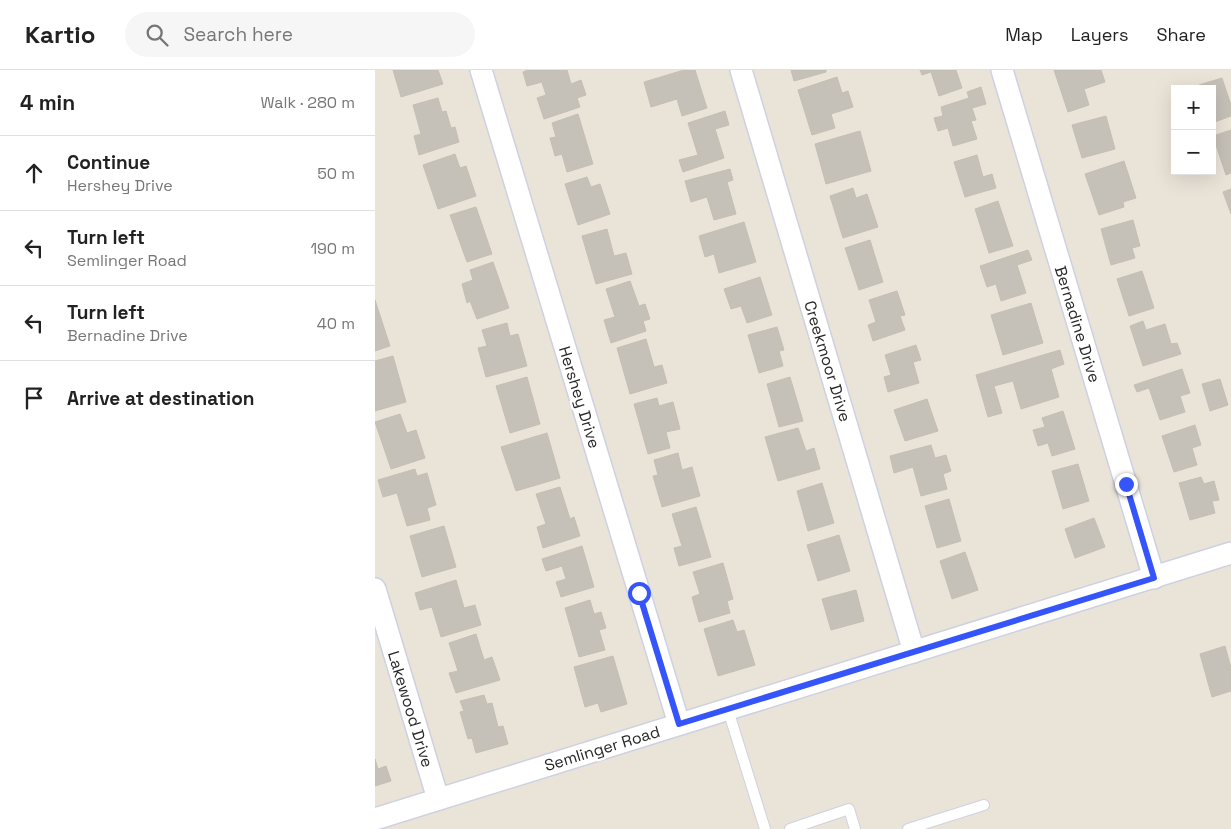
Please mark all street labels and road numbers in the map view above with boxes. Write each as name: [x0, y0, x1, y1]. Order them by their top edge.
street label: Bernadine Drive: [1050, 263, 1105, 385]
street label: Creekmoor Drive: [799, 298, 856, 424]
street label: Hershey Drive: [554, 343, 605, 451]
street label: Lakewood Drive: [383, 648, 438, 770]
street label: Semlinger Road: [542, 721, 663, 776]

